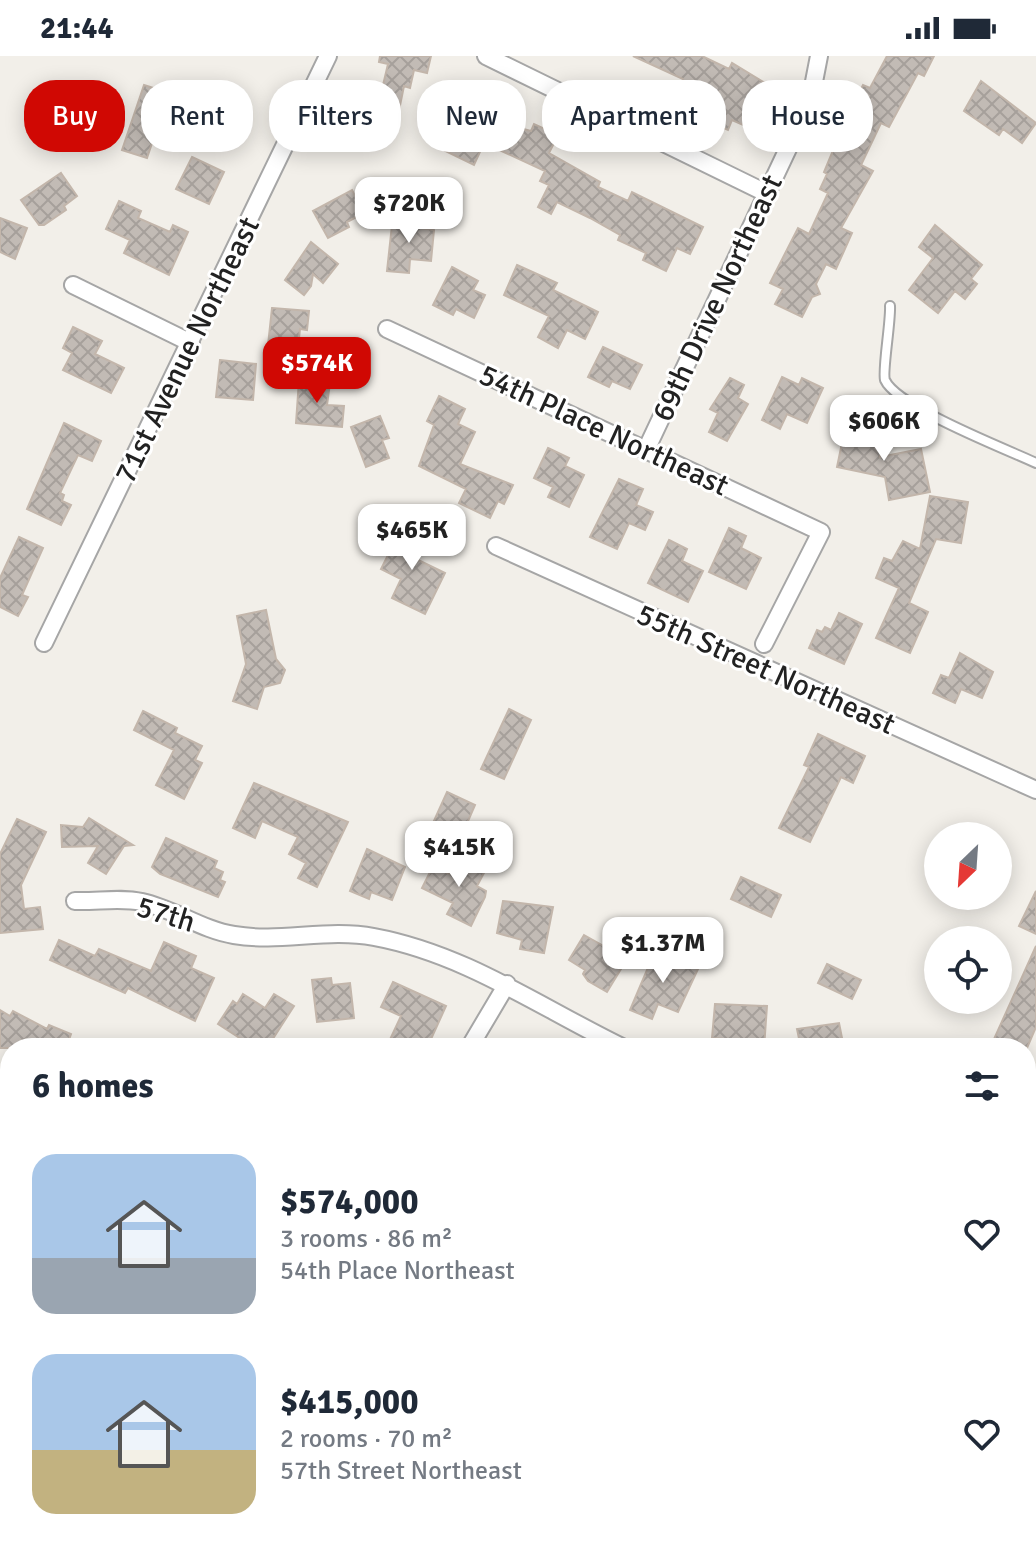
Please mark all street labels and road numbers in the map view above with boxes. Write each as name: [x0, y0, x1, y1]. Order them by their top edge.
street label: 69th Drive Northeast: [644, 169, 791, 427]
street label: 71st Avenue Northeast: [107, 211, 268, 489]
street label: 54th Place Northeast: [473, 356, 734, 504]
street label: 55th Street Northeast: [631, 596, 901, 743]
street label: 57th: [132, 888, 200, 941]

